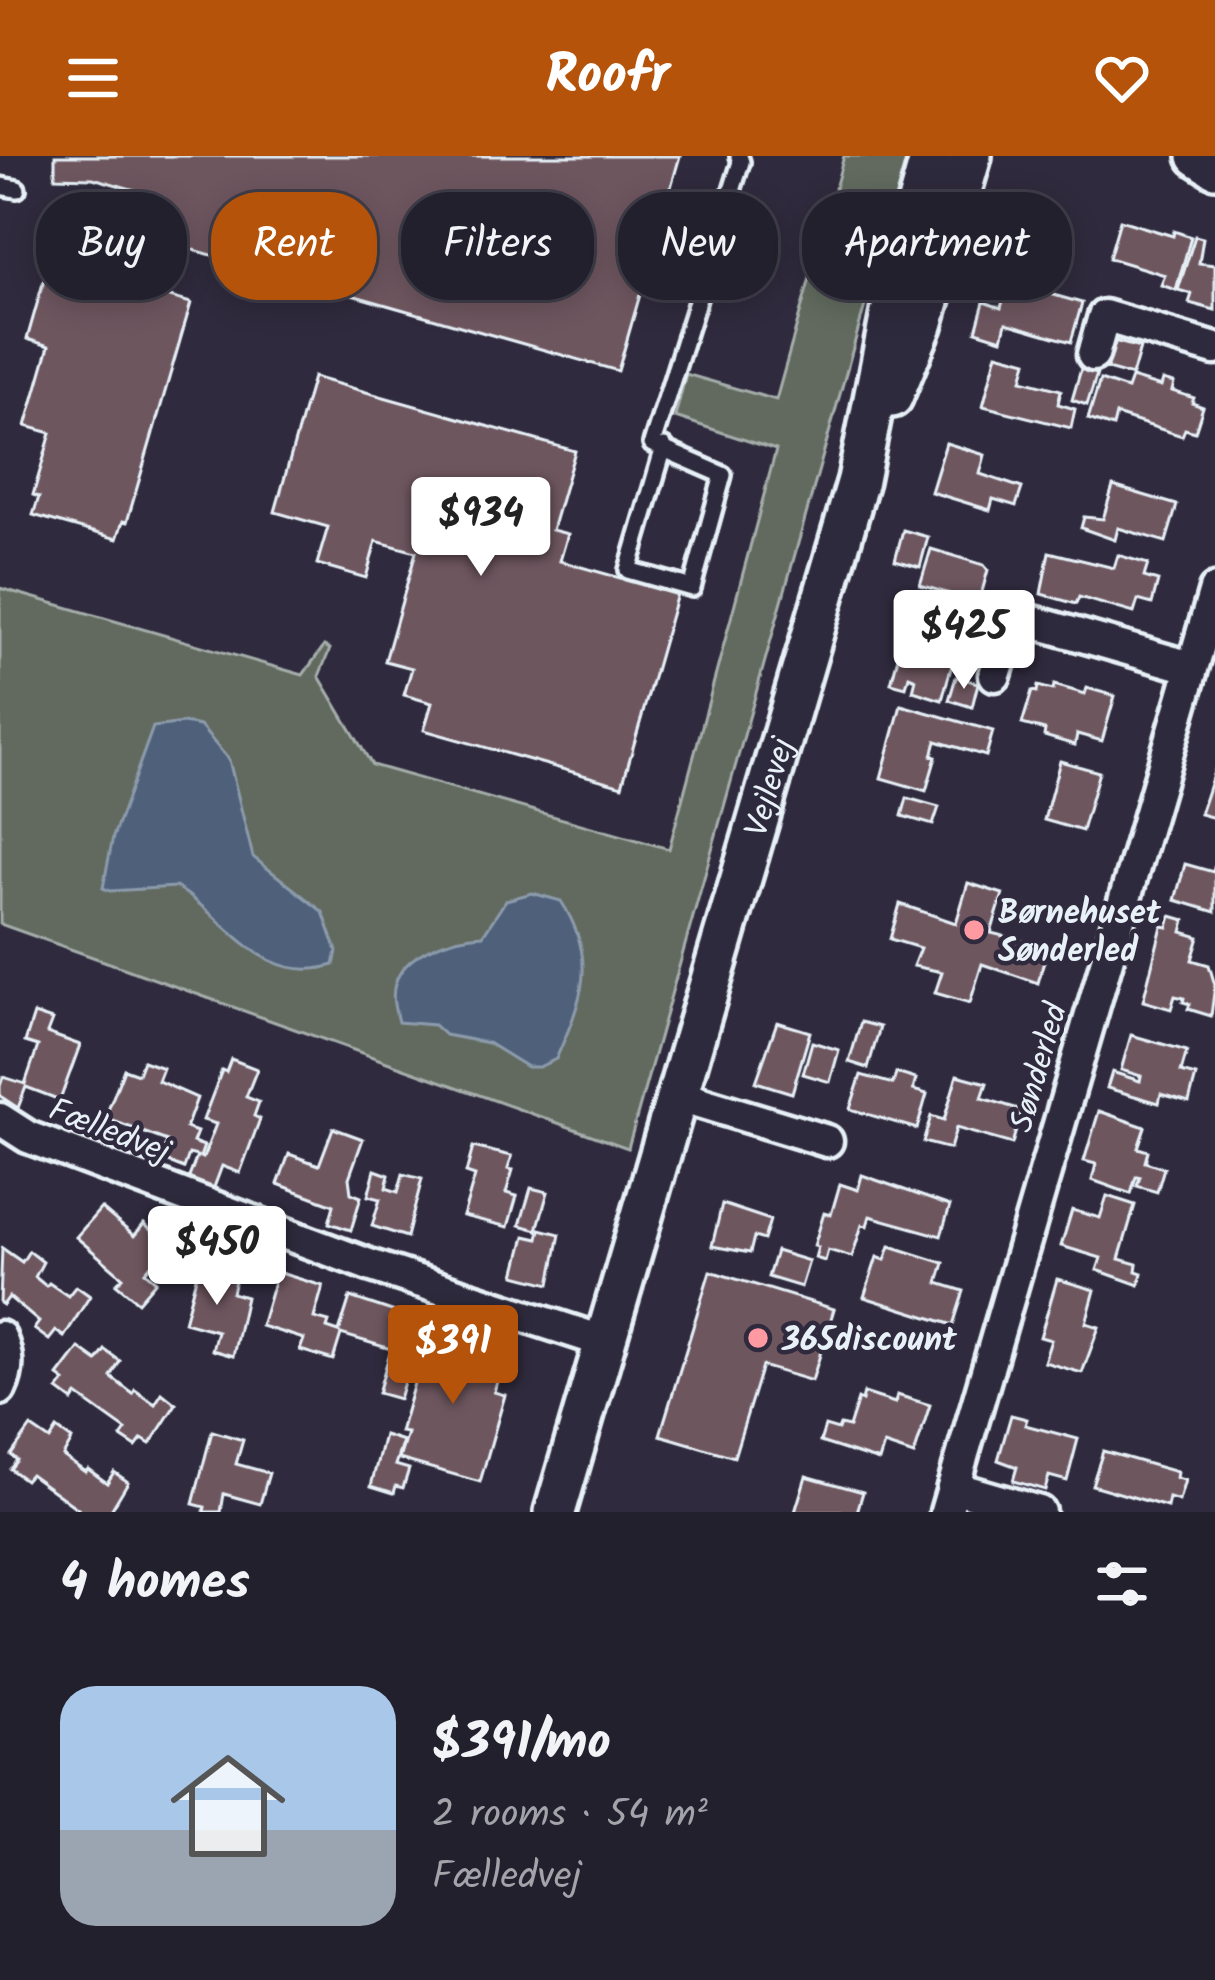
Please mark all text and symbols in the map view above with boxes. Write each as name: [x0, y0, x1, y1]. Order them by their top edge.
text: Roofr: [545, 35, 670, 121]
icon: menu: [60, 45, 126, 111]
icon: heart: [1089, 45, 1155, 111]
chip: Buy: [36, 192, 187, 300]
chip: Rent: [211, 192, 377, 300]
chip: Filters: [401, 192, 594, 300]
chip: New: [618, 192, 778, 300]
chip: Apartment: [802, 192, 1072, 300]
pin: $934: [410, 477, 552, 579]
text: $934: [438, 485, 524, 547]
pin: $425: [893, 590, 1035, 692]
text: $425: [921, 598, 1007, 660]
street label: Vejlevej: [732, 730, 811, 844]
place label: Børnehuset Sønderled: [998, 888, 1162, 979]
marker: Børnehuset Sønderled: [961, 917, 987, 943]
street label: Sønderled: [997, 996, 1084, 1139]
street label: Fælledvej: [40, 1085, 179, 1180]
pin: $450: [146, 1206, 288, 1308]
text: $450: [175, 1214, 259, 1276]
pin: $391: [382, 1305, 524, 1407]
text: $391: [415, 1313, 491, 1375]
place label: 365discount: [781, 1315, 958, 1368]
marker: 365discount: [745, 1325, 771, 1351]
text: 4 homes: [60, 1544, 250, 1625]
icon: filters: [1089, 1551, 1155, 1617]
text: $391/mo: [432, 1704, 611, 1785]
icon: home: [156, 1734, 300, 1878]
text: 2 rooms · 54 m²: [432, 1785, 708, 1847]
text: Fælledvej: [432, 1847, 581, 1909]

